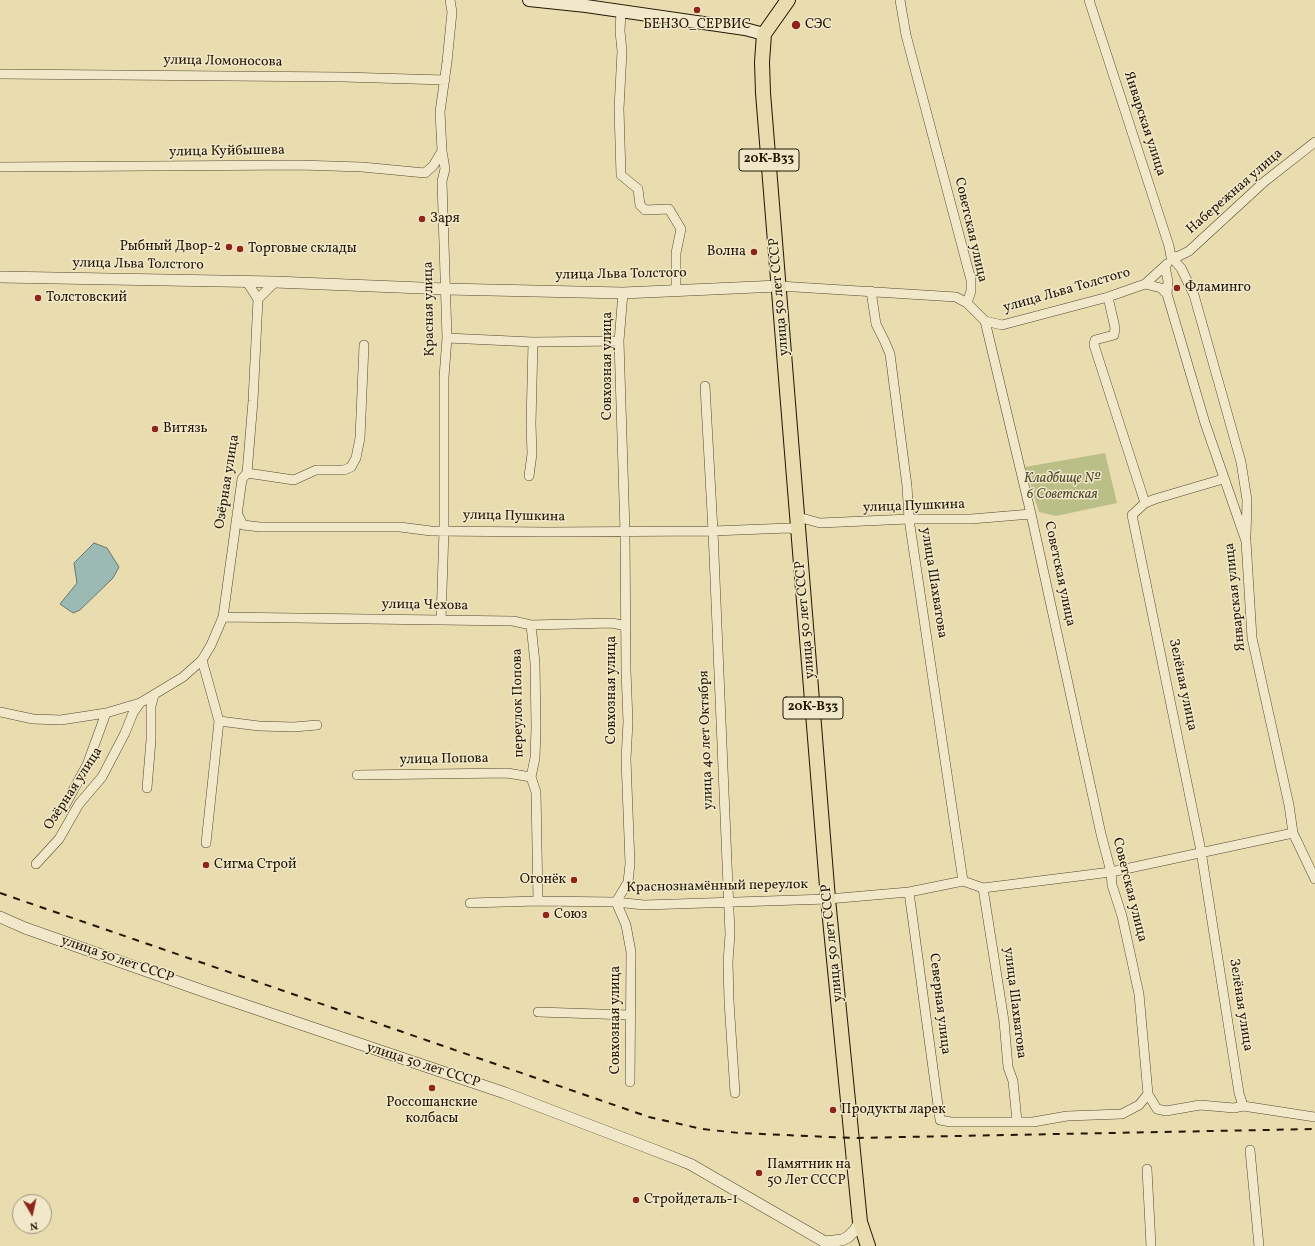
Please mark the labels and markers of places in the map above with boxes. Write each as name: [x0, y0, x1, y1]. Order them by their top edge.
marker: БЕНЗО_СЕРВИС: [692, 5, 702, 15]
place label: БЕНЗО_СЕРВИС: [643, 17, 751, 33]
place label: СЭС: [805, 17, 832, 33]
marker: СЭС: [790, 19, 802, 31]
place label: Заря: [430, 211, 460, 227]
marker: Заря: [417, 214, 427, 224]
place label: Рыбный Двор-2: [120, 239, 221, 255]
place label: Торговые склады: [248, 241, 357, 257]
marker: Рыбный Двор-2: [224, 242, 234, 252]
marker: Торговые склады: [235, 244, 245, 254]
place label: Волна: [707, 244, 746, 260]
marker: Волна: [749, 247, 759, 257]
place label: Фламинго: [1185, 280, 1251, 296]
marker: Фламинго: [1172, 283, 1182, 293]
place label: Толстовский: [46, 290, 127, 306]
marker: Толстовский: [33, 293, 43, 303]
place label: Витязь: [163, 421, 208, 437]
marker: Витязь: [150, 424, 160, 434]
place label: Сигма Строй: [214, 857, 297, 873]
marker: Сигма Строй: [201, 860, 211, 870]
place label: Огонёк: [520, 872, 566, 888]
marker: Огонёк: [569, 875, 579, 885]
place label: Союз: [554, 907, 587, 923]
marker: Союз: [541, 910, 551, 920]
marker: Россошанские колбасы: [427, 1083, 437, 1093]
place label: Россошанские колбасы: [386, 1095, 478, 1128]
place label: Продукты ларек: [841, 1102, 946, 1118]
marker: Продукты ларек: [828, 1105, 838, 1115]
place label: Памятник на 50 Лет СССР: [767, 1157, 851, 1190]
marker: Памятник на 50 Лет СССР: [754, 1168, 764, 1178]
place label: Стройдеталь-1: [644, 1192, 738, 1208]
marker: Стройдеталь-1: [631, 1195, 641, 1205]

